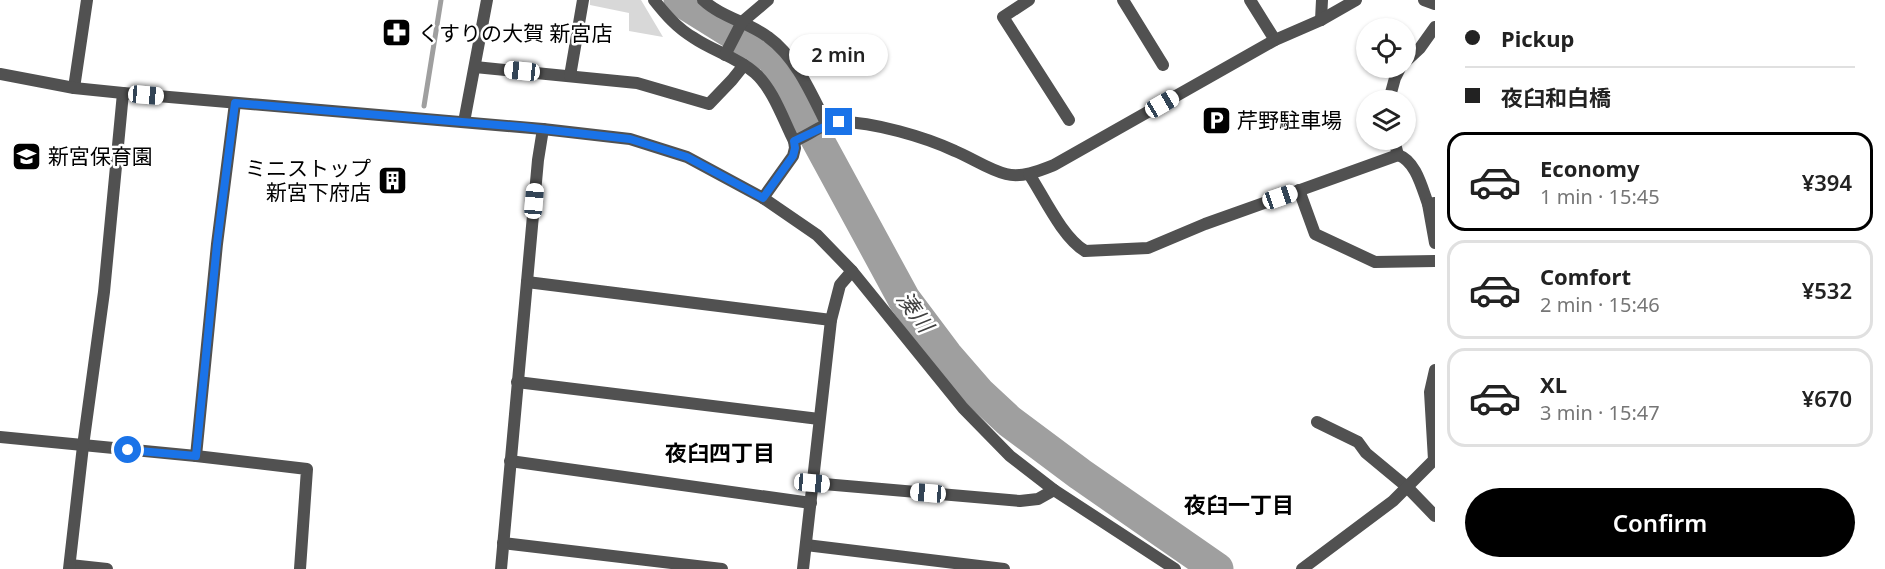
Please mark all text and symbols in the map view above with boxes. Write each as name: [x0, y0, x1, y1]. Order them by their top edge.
pharmacy icon: くすりの大賀 新宮店: [381, 17, 413, 49]
map controls: [1356, 18, 1416, 150]
button: locate: [1356, 18, 1416, 78]
place label: くすりの大賀 新宮店: [418, 19, 612, 47]
text: Pickup: [1501, 23, 1574, 53]
callout: 2 min: [790, 35, 888, 77]
text: 2 min: [811, 41, 866, 68]
car: [503, 60, 541, 82]
text: 夜臼和白橋: [1501, 82, 1611, 112]
car: [127, 84, 165, 106]
car: [1142, 87, 1182, 121]
button: layers: [1356, 90, 1416, 150]
parking icon: 芹野駐車場: [1200, 104, 1232, 136]
place label: 芹野駐車場: [1237, 106, 1342, 134]
route end: [825, 108, 852, 135]
school or university icon: 新宮保育園: [11, 140, 43, 172]
place label: 新宮保育園: [48, 142, 153, 170]
text: Economy: [1540, 153, 1639, 183]
place label: ミニストップ 新宮下府店: [245, 154, 371, 206]
icon: car: [1468, 155, 1522, 209]
building icon: ミニストップ 新宮下府店: [376, 164, 408, 196]
text: ¥394: [1802, 167, 1852, 197]
car: [523, 182, 545, 220]
car: [1260, 183, 1300, 211]
text: 1 min · 15:45: [1540, 183, 1660, 210]
text: Comfort: [1540, 261, 1631, 291]
icon: car: [1468, 263, 1522, 317]
text: ¥532: [1802, 275, 1852, 305]
water label: 湊川: [891, 284, 942, 339]
text: 2 min · 15:46: [1540, 291, 1660, 318]
text: XL: [1540, 369, 1567, 399]
icon: car: [1468, 371, 1522, 425]
text: ¥670: [1802, 383, 1852, 413]
text: 3 min · 15:47: [1540, 399, 1660, 426]
route start: [114, 436, 141, 463]
district label: 夜臼四丁目: [665, 437, 775, 467]
car: [793, 472, 831, 494]
car: [909, 482, 947, 504]
button: Confirm: [1465, 488, 1855, 557]
district label: 夜臼一丁目: [1184, 489, 1294, 519]

